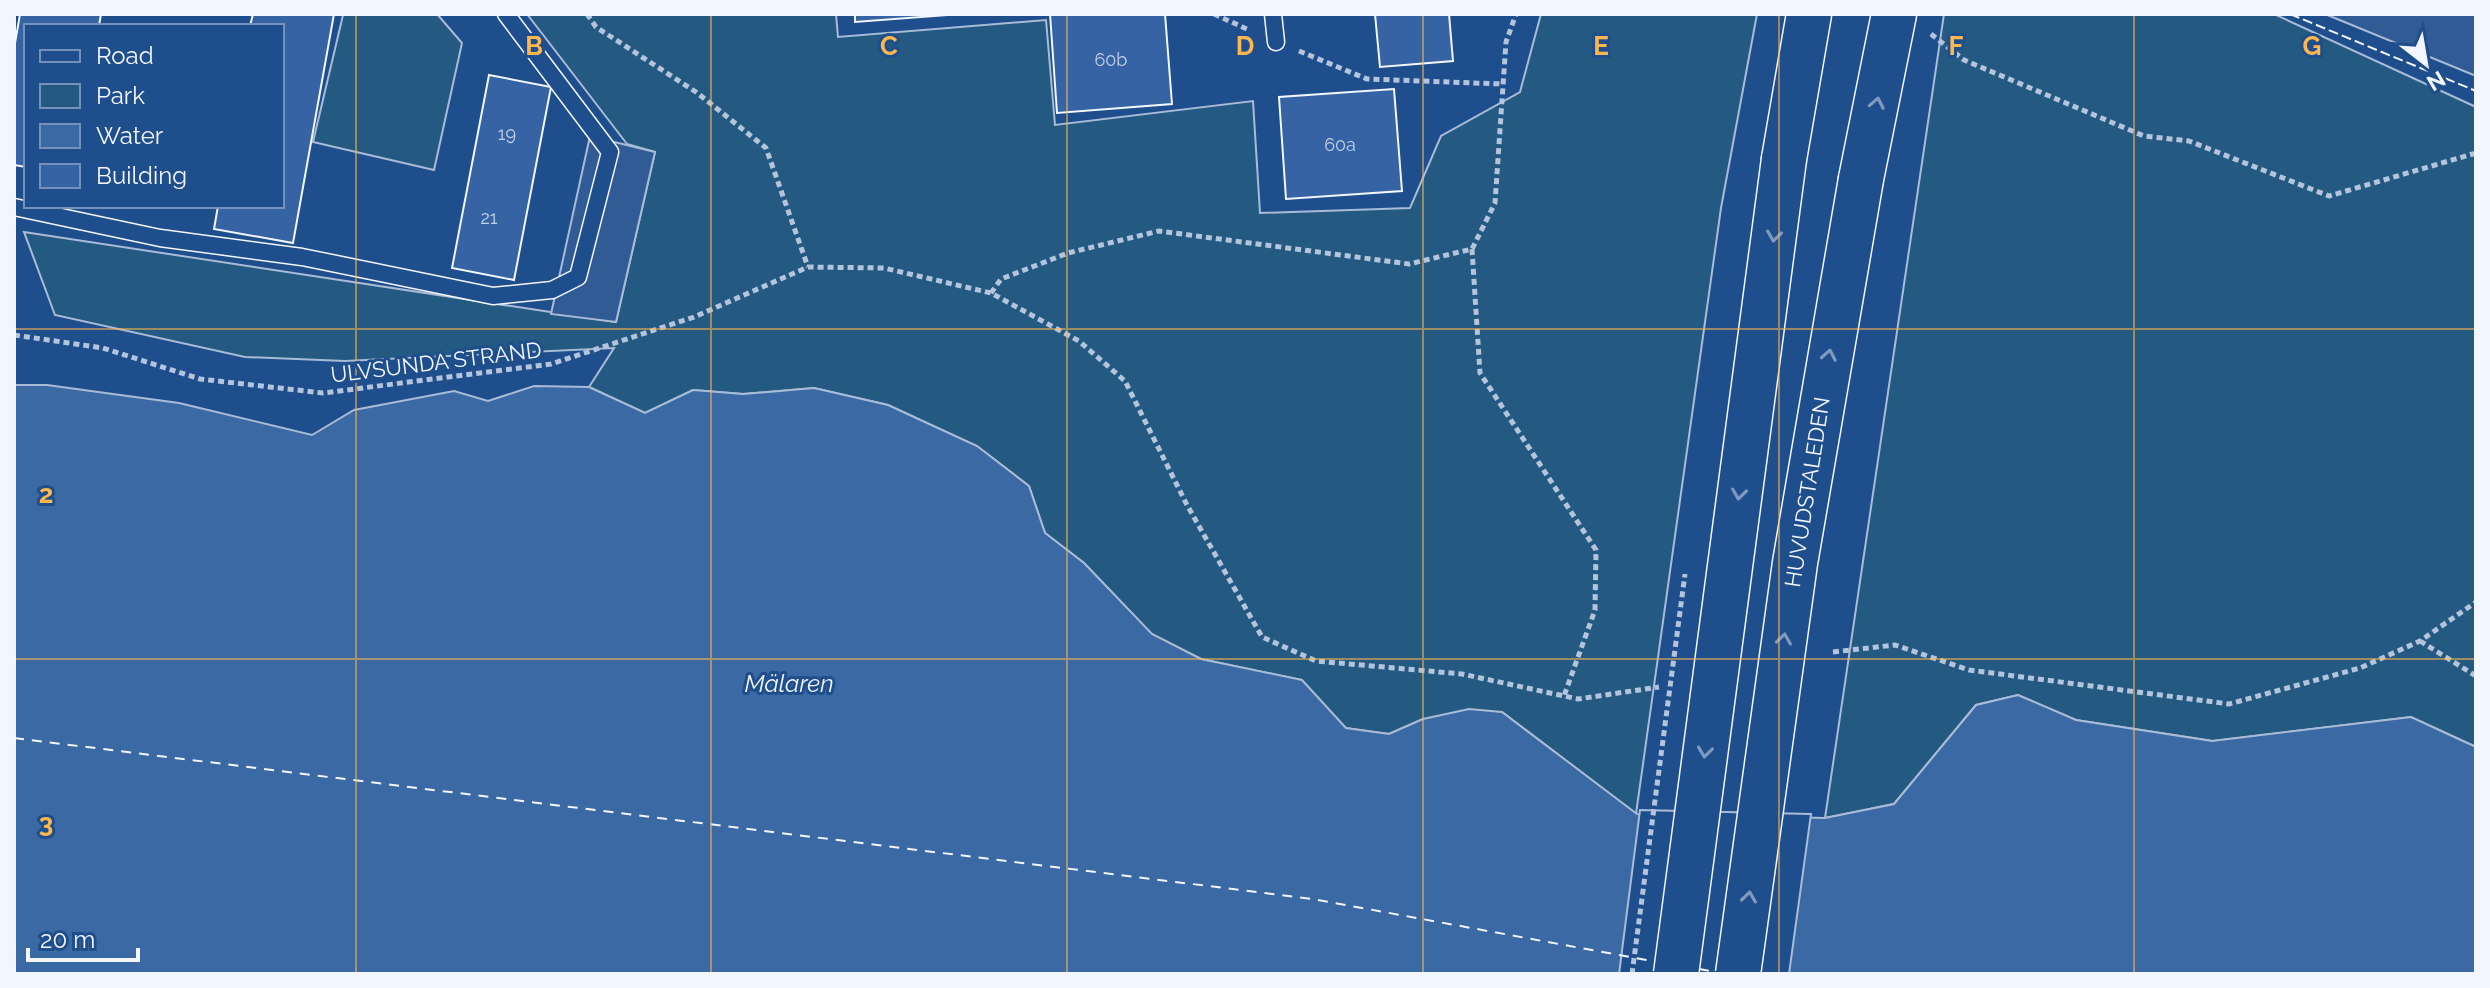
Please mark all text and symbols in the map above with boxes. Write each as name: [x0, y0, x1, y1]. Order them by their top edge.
legend: [24, 24, 284, 208]
north arrow: [2386, 24, 2466, 104]
text: B: [525, 31, 543, 61]
text: C: [880, 31, 898, 61]
text: D: [1236, 31, 1254, 61]
text: E: [1593, 31, 1609, 61]
text: F: [1949, 31, 1964, 61]
text: G: [2303, 31, 2321, 61]
text: Road: [96, 41, 154, 70]
house number: 60b: [1095, 49, 1127, 70]
text: N: [2422, 66, 2450, 97]
text: Park: [96, 81, 145, 110]
one-way arrow: [1867, 96, 1884, 110]
text: Water: [96, 121, 164, 150]
house number: 19: [498, 123, 516, 144]
house number: 60a: [1324, 134, 1356, 155]
text: Building: [96, 161, 187, 190]
house number: 21: [480, 207, 498, 228]
one-way arrow: [1765, 230, 1782, 243]
street label: ULVSUNDA STRAND: [329, 336, 543, 388]
one-way arrow: [1820, 348, 1837, 362]
street label: HUVUDSTALEDEN: [1779, 395, 1835, 589]
text: 2: [39, 479, 53, 509]
one-way arrow: [1730, 488, 1747, 501]
one-way arrow: [1775, 632, 1792, 646]
water label: Mälaren: [744, 669, 834, 698]
one-way arrow: [1697, 745, 1714, 759]
text: 3: [39, 808, 53, 838]
one-way arrow: [1740, 890, 1757, 904]
scale bar: [28, 912, 138, 962]
text: 20 m: [40, 925, 95, 954]

